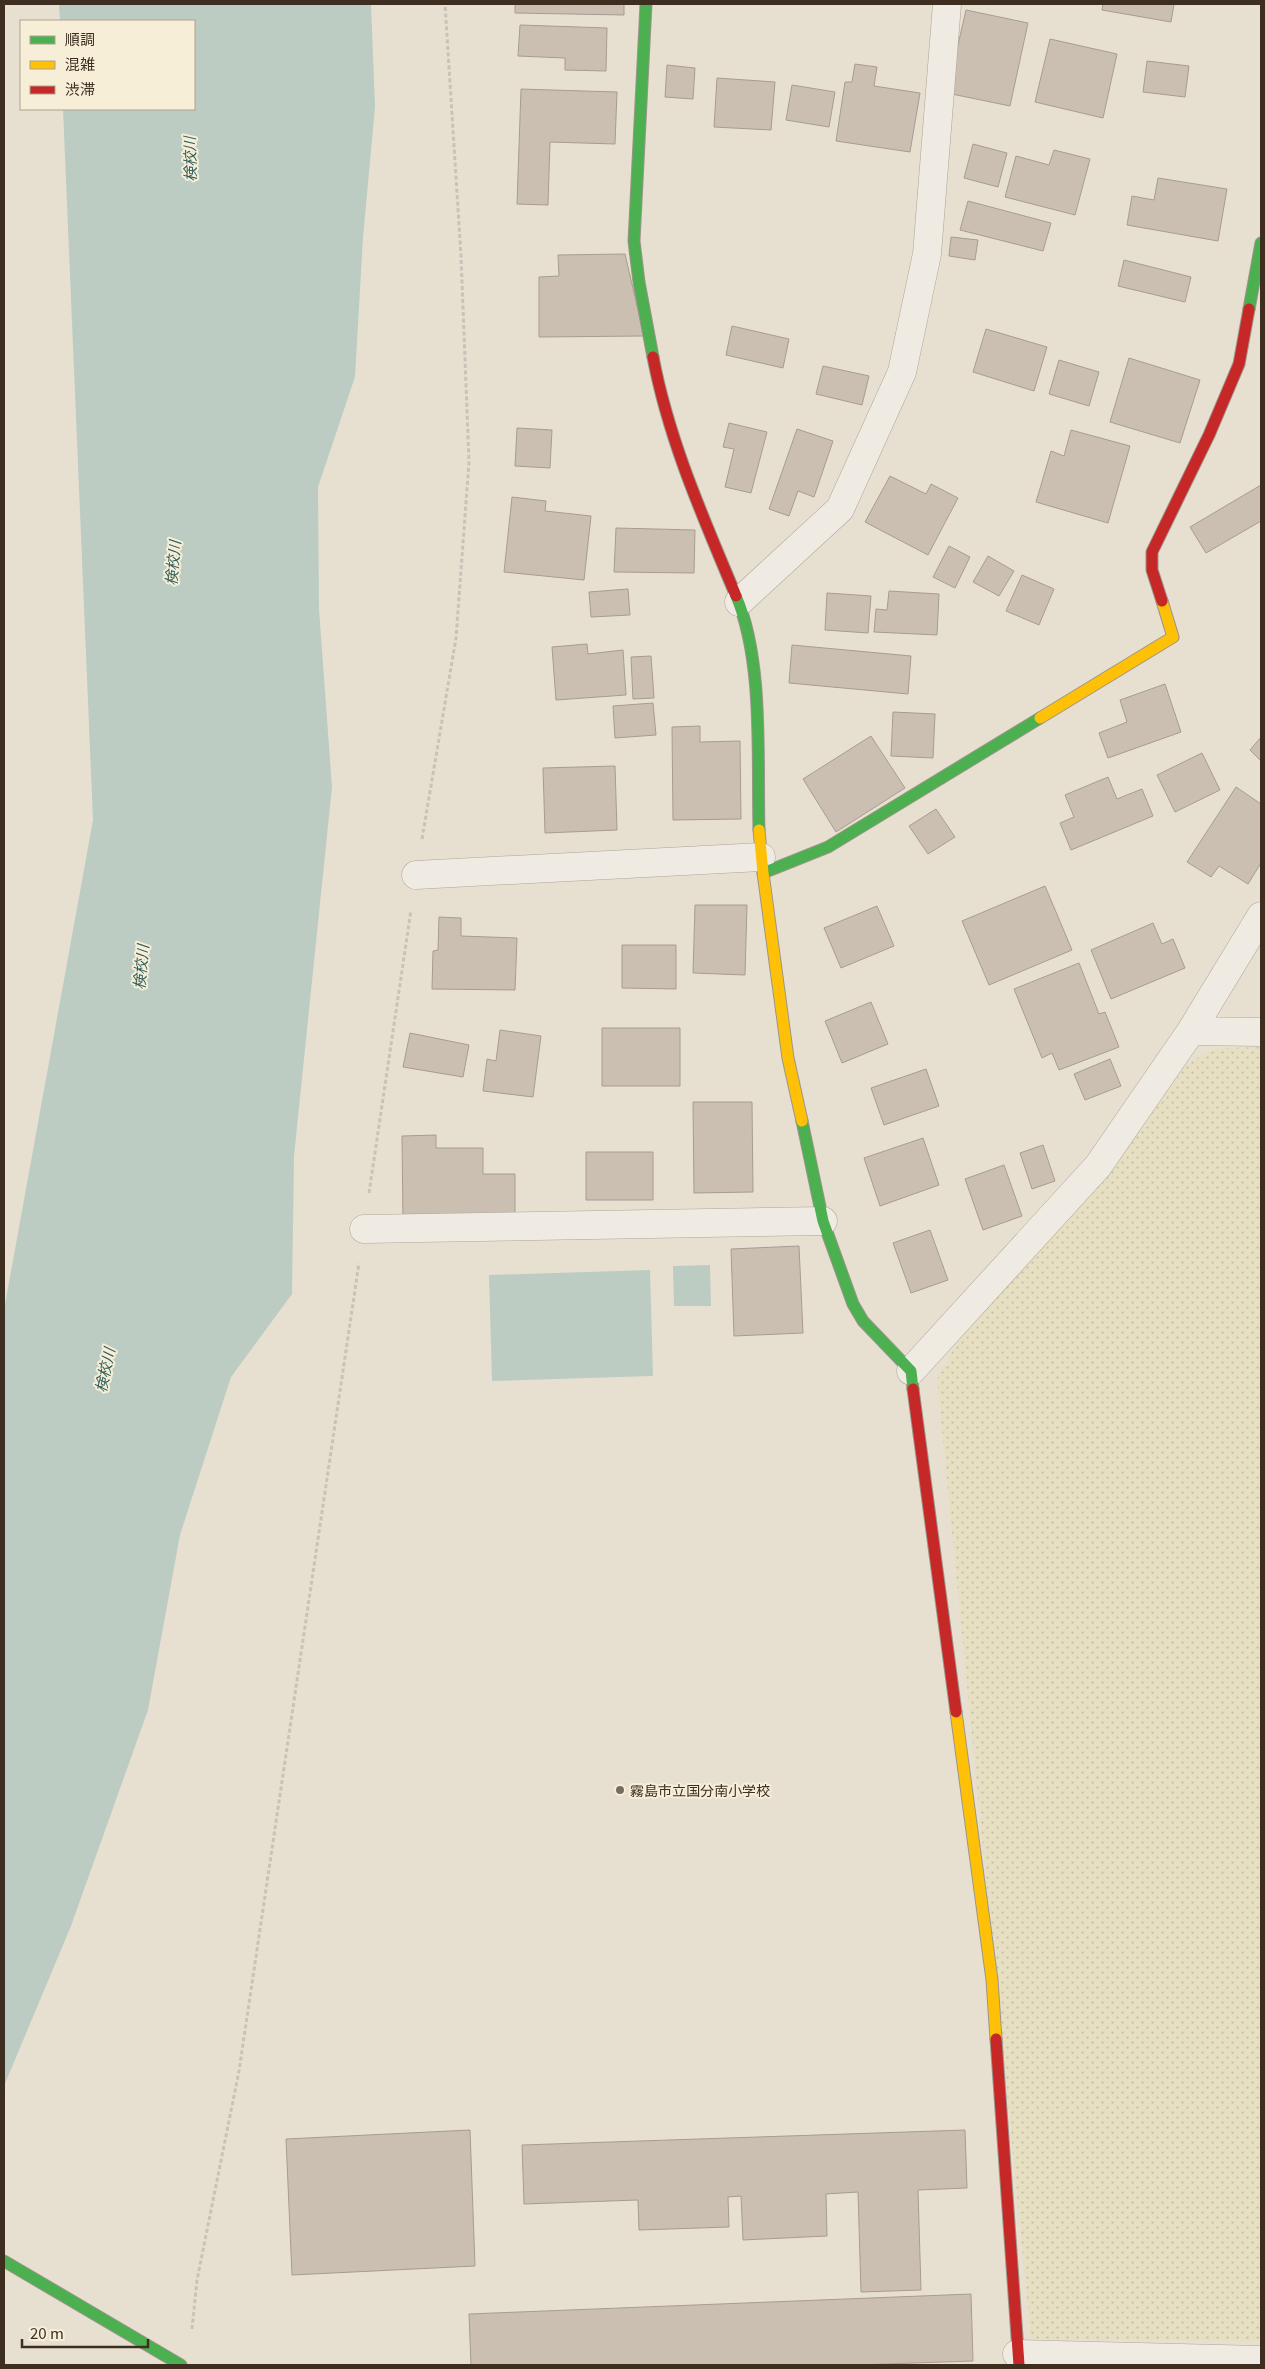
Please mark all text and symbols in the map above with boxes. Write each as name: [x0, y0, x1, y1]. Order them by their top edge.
legend: [20, 20, 195, 110]
text: 順調: [65, 28, 95, 49]
text: 混雑: [65, 53, 95, 74]
text: 渋滞: [65, 78, 95, 99]
water label: 検校川: [178, 134, 200, 182]
water label: 検校川: [160, 538, 185, 586]
water label: 検校川: [128, 942, 153, 990]
water label: 検校川: [89, 1344, 119, 1394]
place label: 霧島市立国分南小学校: [630, 1780, 770, 1800]
marker: 霧島市立国分南小学校: [614, 1784, 626, 1796]
scale bar: [22, 2316, 149, 2348]
text: 20 m: [30, 2322, 64, 2343]

